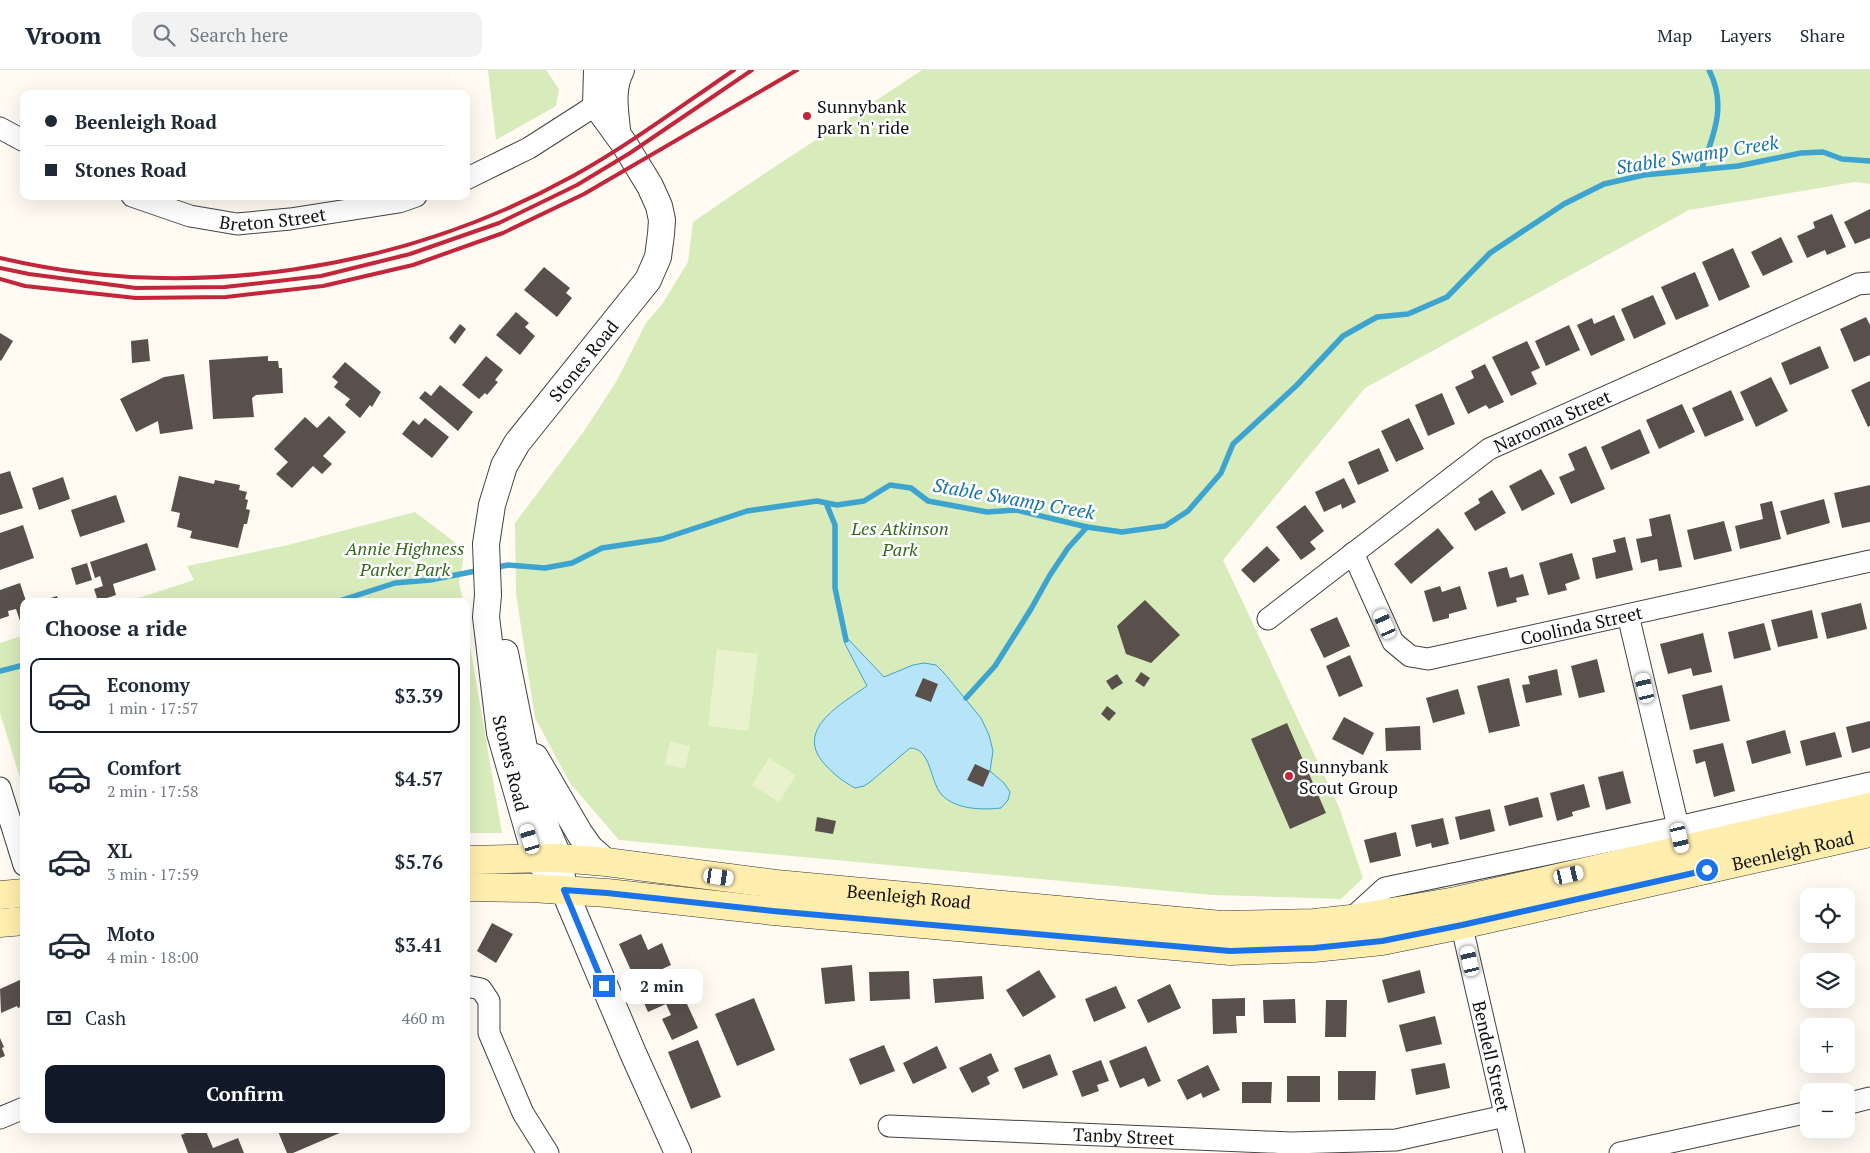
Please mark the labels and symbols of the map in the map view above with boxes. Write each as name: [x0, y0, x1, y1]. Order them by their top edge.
place label: Sunnybank park 'n' ride: [817, 94, 909, 139]
marker: Sunnybank park 'n' ride: [801, 110, 813, 122]
water label: Stable Swamp Creek: [1614, 129, 1781, 179]
street label: Breton Street: [218, 202, 328, 236]
street label: Stones Road: [543, 315, 623, 406]
street label: Narooma Street: [1490, 384, 1615, 457]
water label: Stable Swamp Creek: [931, 471, 1098, 525]
park label: Les Atkinson Park: [850, 516, 949, 561]
park label: Annie Highness Parker Park: [345, 536, 464, 581]
street label: Coolinda Street: [1518, 600, 1645, 650]
car: [1372, 607, 1397, 641]
car: [1634, 672, 1655, 704]
street label: Stones Road: [487, 712, 535, 814]
place label: Sunnybank Scout Group: [1299, 754, 1398, 799]
marker: Sunnybank Scout Group: [1283, 770, 1295, 782]
car: [518, 822, 541, 856]
car: [1669, 822, 1690, 854]
street label: Beenleigh Road: [1729, 825, 1856, 876]
route start: [1696, 859, 1718, 881]
car: [1552, 864, 1585, 886]
car: [703, 867, 734, 887]
street label: Beenleigh Road: [846, 879, 972, 914]
car: [1459, 945, 1480, 977]
callout: 2 min: [622, 968, 704, 1004]
route end: [593, 975, 615, 997]
street label: Bendell Street: [1467, 998, 1516, 1114]
street label: Tanby Street: [1073, 1122, 1175, 1150]

